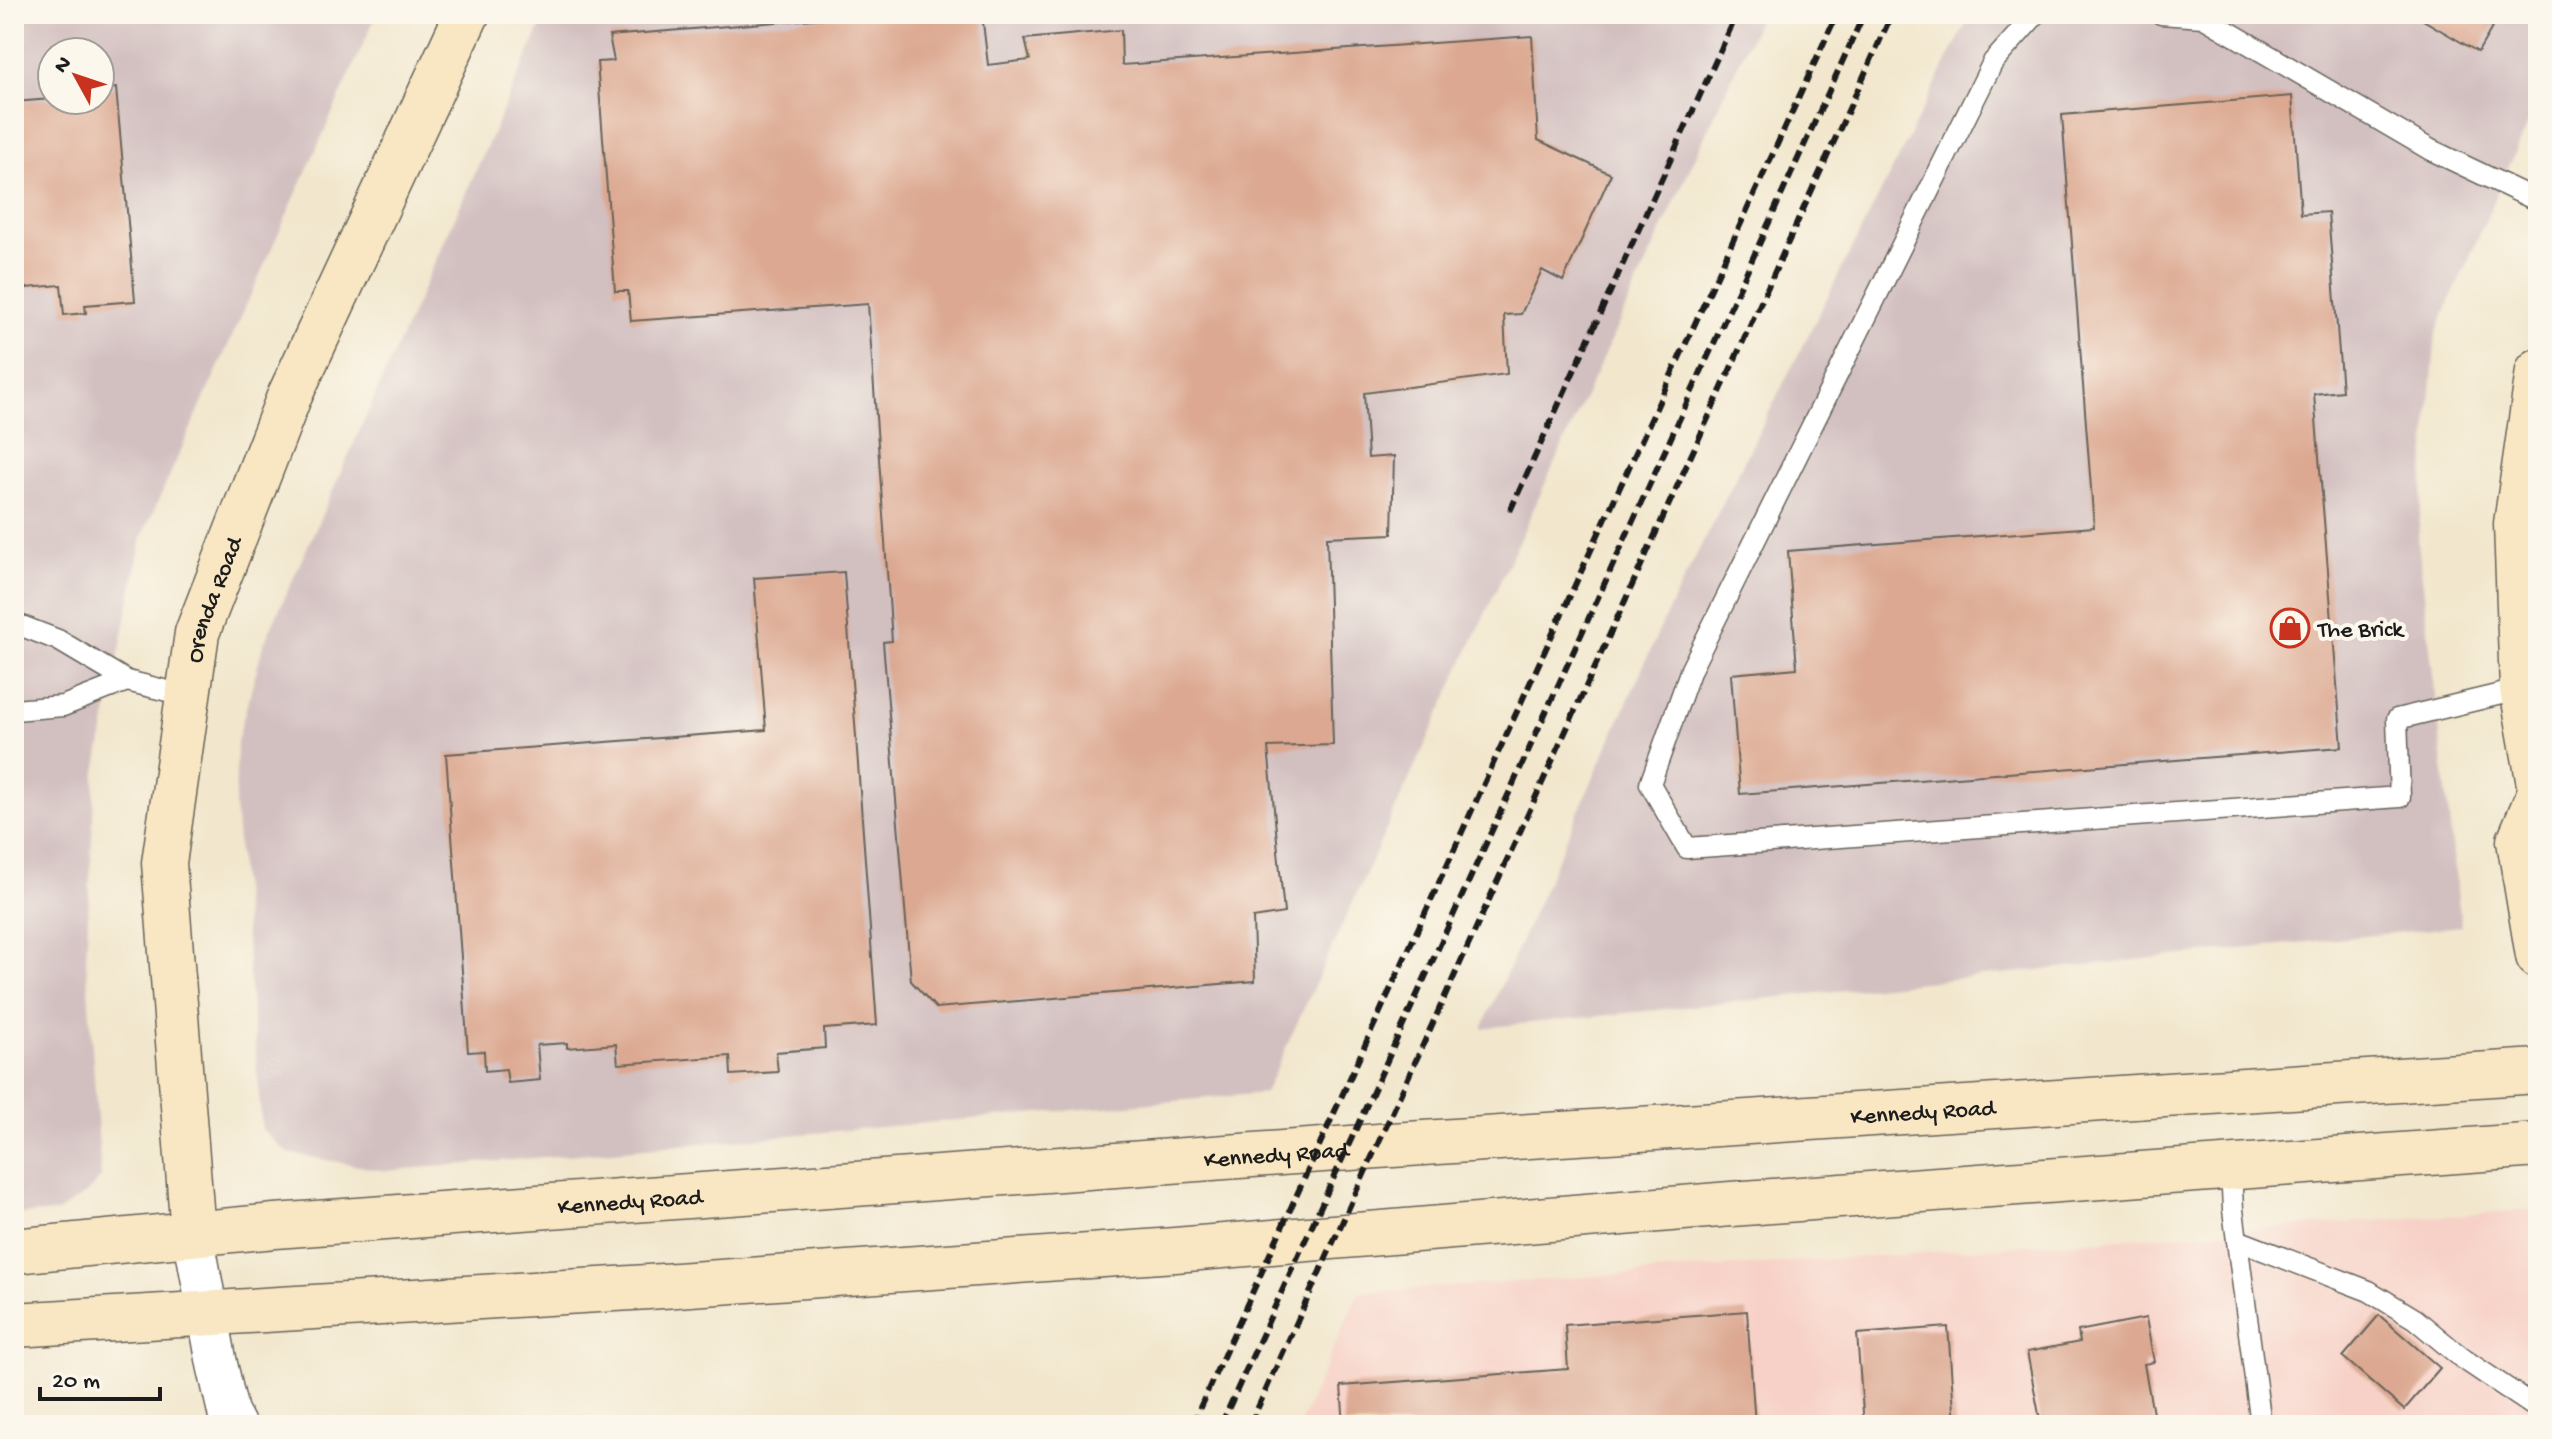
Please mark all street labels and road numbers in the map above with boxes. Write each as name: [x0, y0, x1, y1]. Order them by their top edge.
street label: Orenda Road: [182, 532, 252, 665]
street label: Kennedy Road: [1850, 1095, 1998, 1133]
street label: Kennedy Road: [1203, 1137, 1352, 1177]
street label: Kennedy Road: [557, 1184, 705, 1223]

